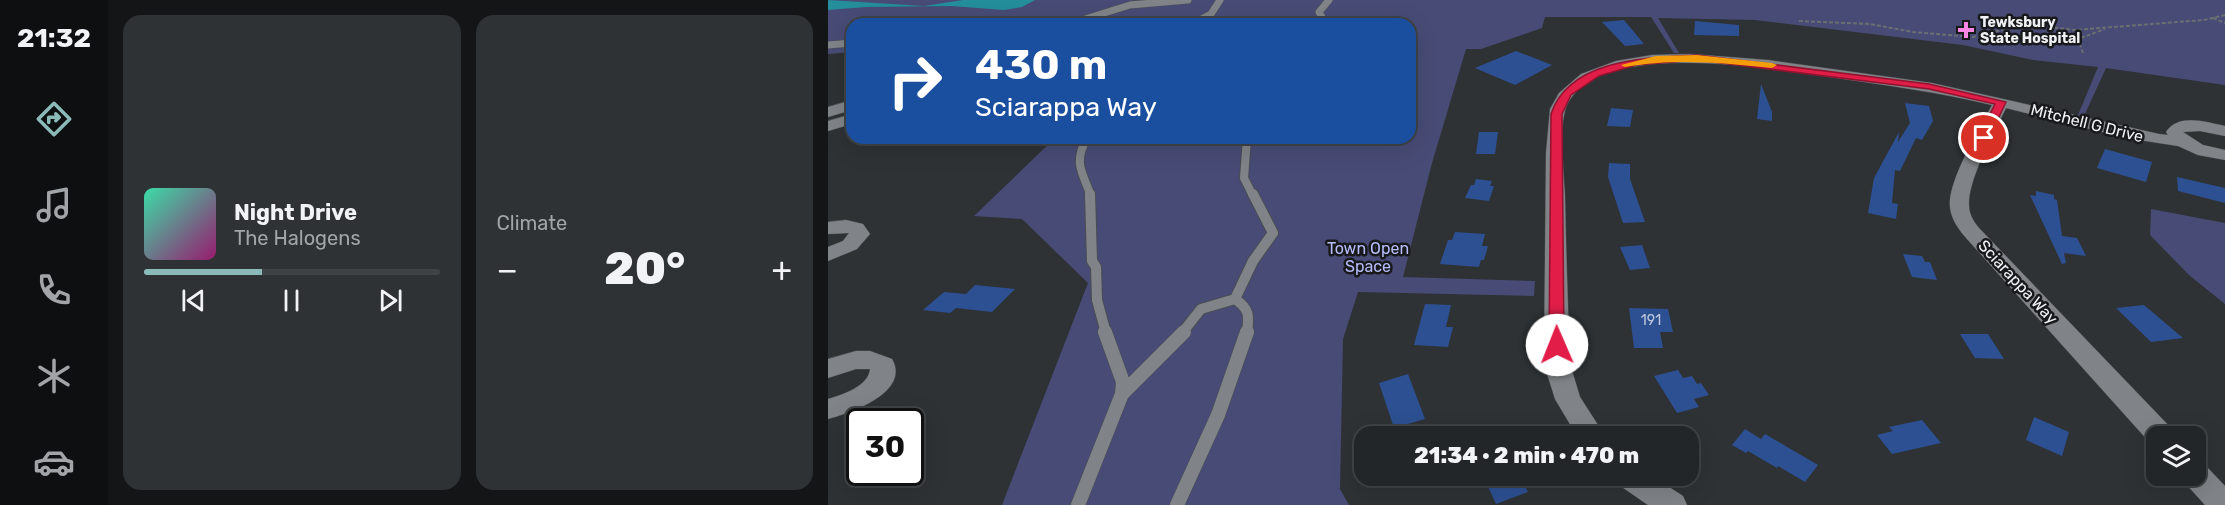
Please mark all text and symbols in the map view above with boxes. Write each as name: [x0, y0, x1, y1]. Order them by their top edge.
place label: Tewksbury State Hospital: [1980, 14, 2080, 47]
marker: Tewksbury State Hospital: [1957, 21, 1975, 39]
text: 21:32: [17, 22, 91, 54]
text: 430 m: [975, 40, 1107, 90]
icon: right: [876, 42, 954, 120]
text: Sciarappa Way: [975, 91, 1157, 123]
icon: directions: [33, 98, 75, 140]
street label: Mitchell G Drive: [2029, 100, 2145, 146]
pin: [1958, 112, 2009, 163]
icon: arrive: [1967, 121, 2000, 154]
icon: music: [33, 184, 75, 226]
text: Night Drive: [234, 199, 357, 226]
text: Climate: [497, 211, 567, 235]
text: The Halogens: [234, 226, 361, 250]
street label: Sciarappa Way: [1974, 236, 2062, 328]
park label: Town Open Space: [1327, 239, 1409, 276]
text: 20°: [604, 242, 685, 295]
text: −: [497, 250, 518, 289]
text: +: [771, 250, 792, 289]
icon: phone: [33, 269, 75, 311]
icon: previous: [177, 284, 210, 317]
icon: pause: [275, 284, 308, 317]
icon: next: [374, 284, 407, 317]
house number: 191: [1641, 312, 1661, 329]
position arrow: [1525, 313, 1589, 377]
icon: climate: [33, 355, 75, 397]
speed limit sign: 30: [846, 408, 924, 486]
map controls: [2146, 426, 2206, 486]
button: layers: [2146, 426, 2206, 486]
icon: car: [33, 441, 75, 483]
text: 21:34 · 2 min · 470 m: [1414, 442, 1639, 469]

